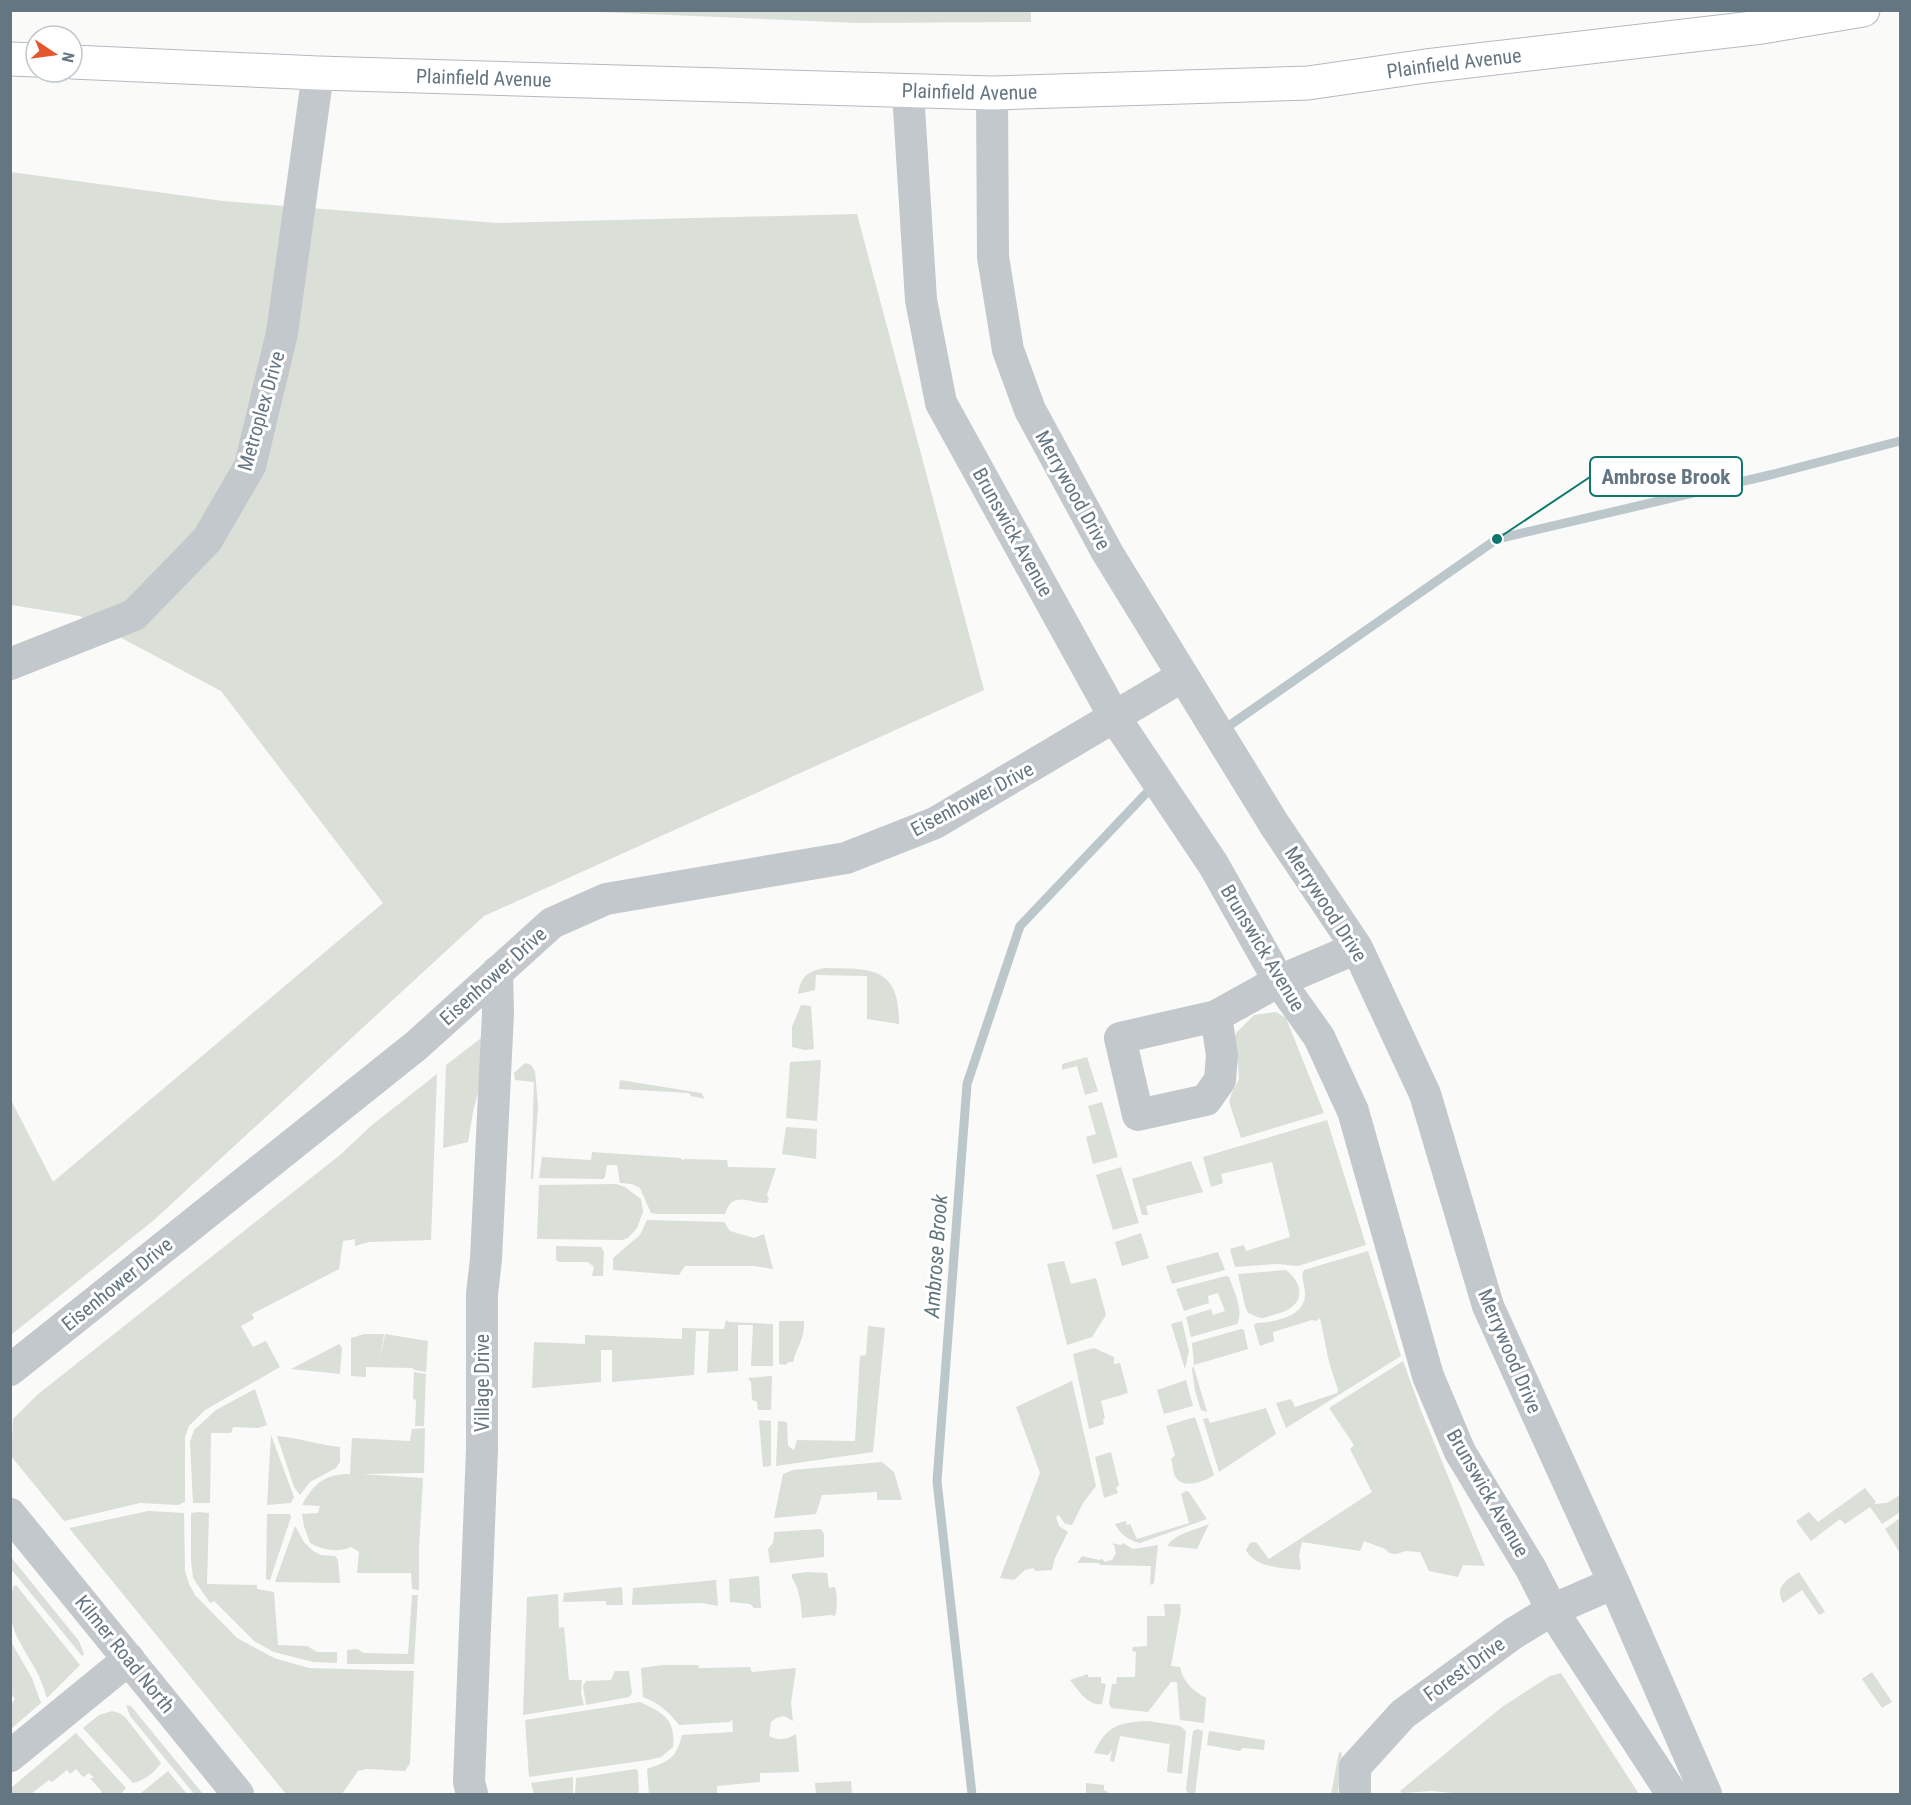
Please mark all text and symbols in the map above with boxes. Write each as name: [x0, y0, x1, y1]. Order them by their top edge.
north arrow: [24, 24, 84, 84]
street label: Plainfield Avenue: [1385, 43, 1523, 84]
text: N: [58, 50, 78, 64]
street label: Plainfield Avenue: [416, 64, 552, 92]
street label: Plainfield Avenue: [901, 78, 1038, 105]
street label: Metroplex Drive: [232, 348, 290, 474]
street label: Merrywood Drive: [1030, 426, 1116, 554]
callout: Ambrose Brook: [1590, 457, 1742, 496]
street label: Brunswick Avenue: [968, 463, 1058, 601]
text: Ambrose Brook: [1602, 465, 1731, 489]
street label: Eisenhower Drive: [907, 757, 1037, 841]
street label: Merrywood Drive: [1280, 842, 1372, 966]
street label: Brunswick Avenue: [1216, 880, 1310, 1016]
street label: Eisenhower Drive: [435, 922, 551, 1030]
water label: Ambrose Brook: [920, 1193, 952, 1320]
street label: Eisenhower Drive: [57, 1232, 177, 1336]
street label: Merrywood Drive: [1473, 1285, 1547, 1417]
street label: Village Drive: [470, 1334, 494, 1432]
street label: Brunswick Avenue: [1442, 1425, 1534, 1561]
street label: Kilmer Road North: [70, 1590, 180, 1718]
street label: Forest Drive: [1419, 1632, 1509, 1706]

